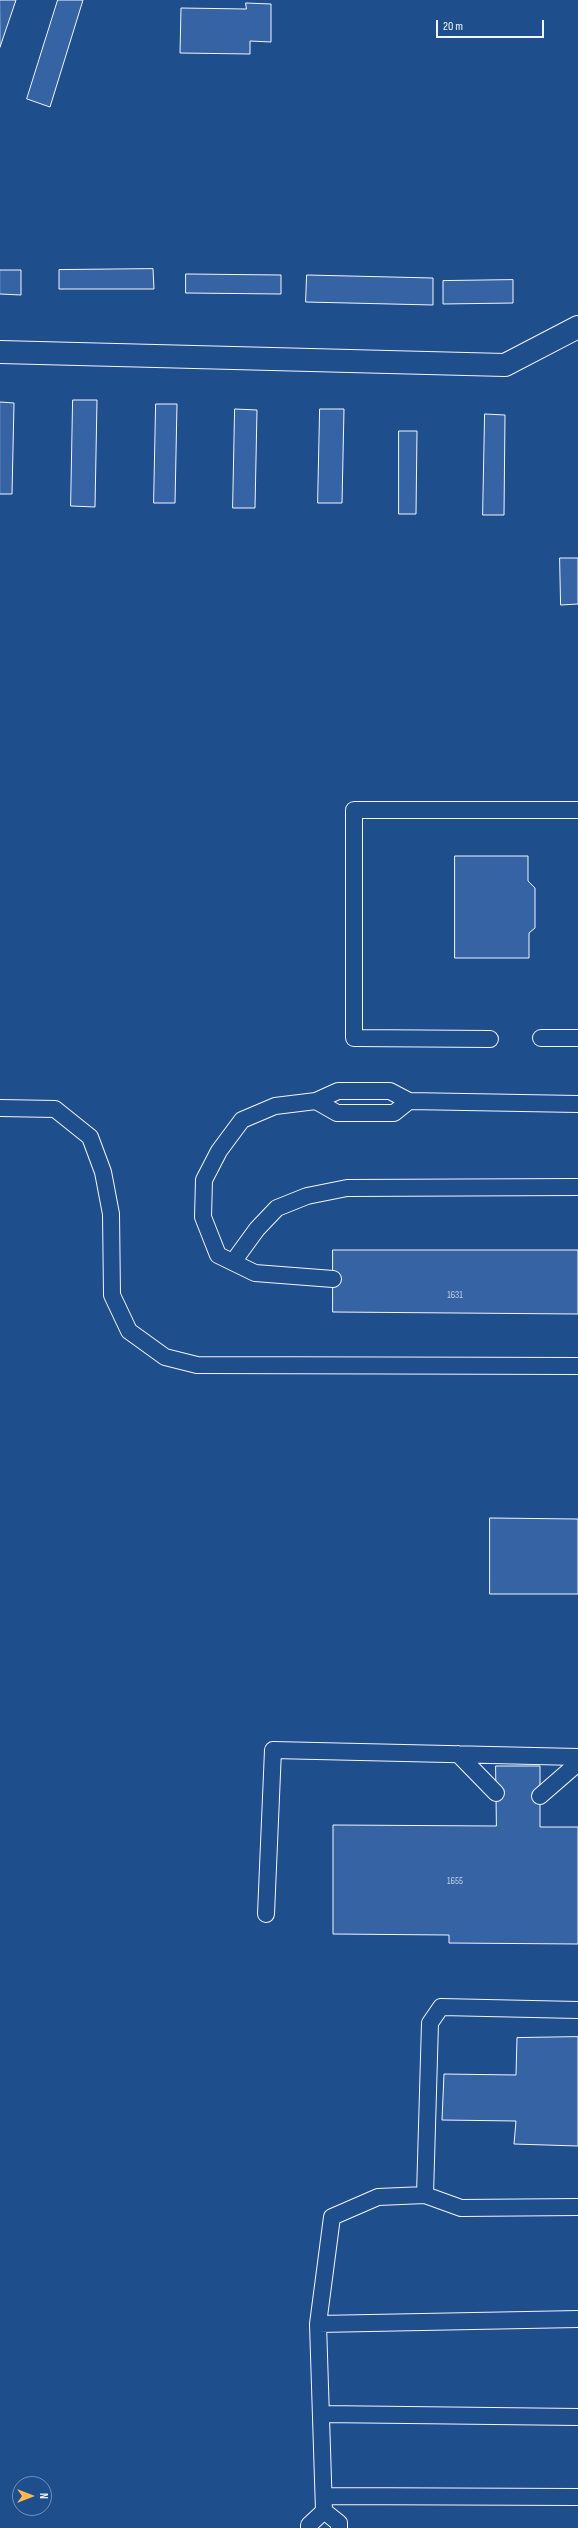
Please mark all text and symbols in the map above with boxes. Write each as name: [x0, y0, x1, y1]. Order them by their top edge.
scale bar: [438, 12, 546, 38]
text: 20 m: [443, 19, 463, 34]
house number: 1631: [447, 1289, 463, 1301]
house number: 1655: [447, 1875, 463, 1887]
north arrow: [12, 2476, 52, 2516]
text: N: [37, 2493, 50, 2499]

